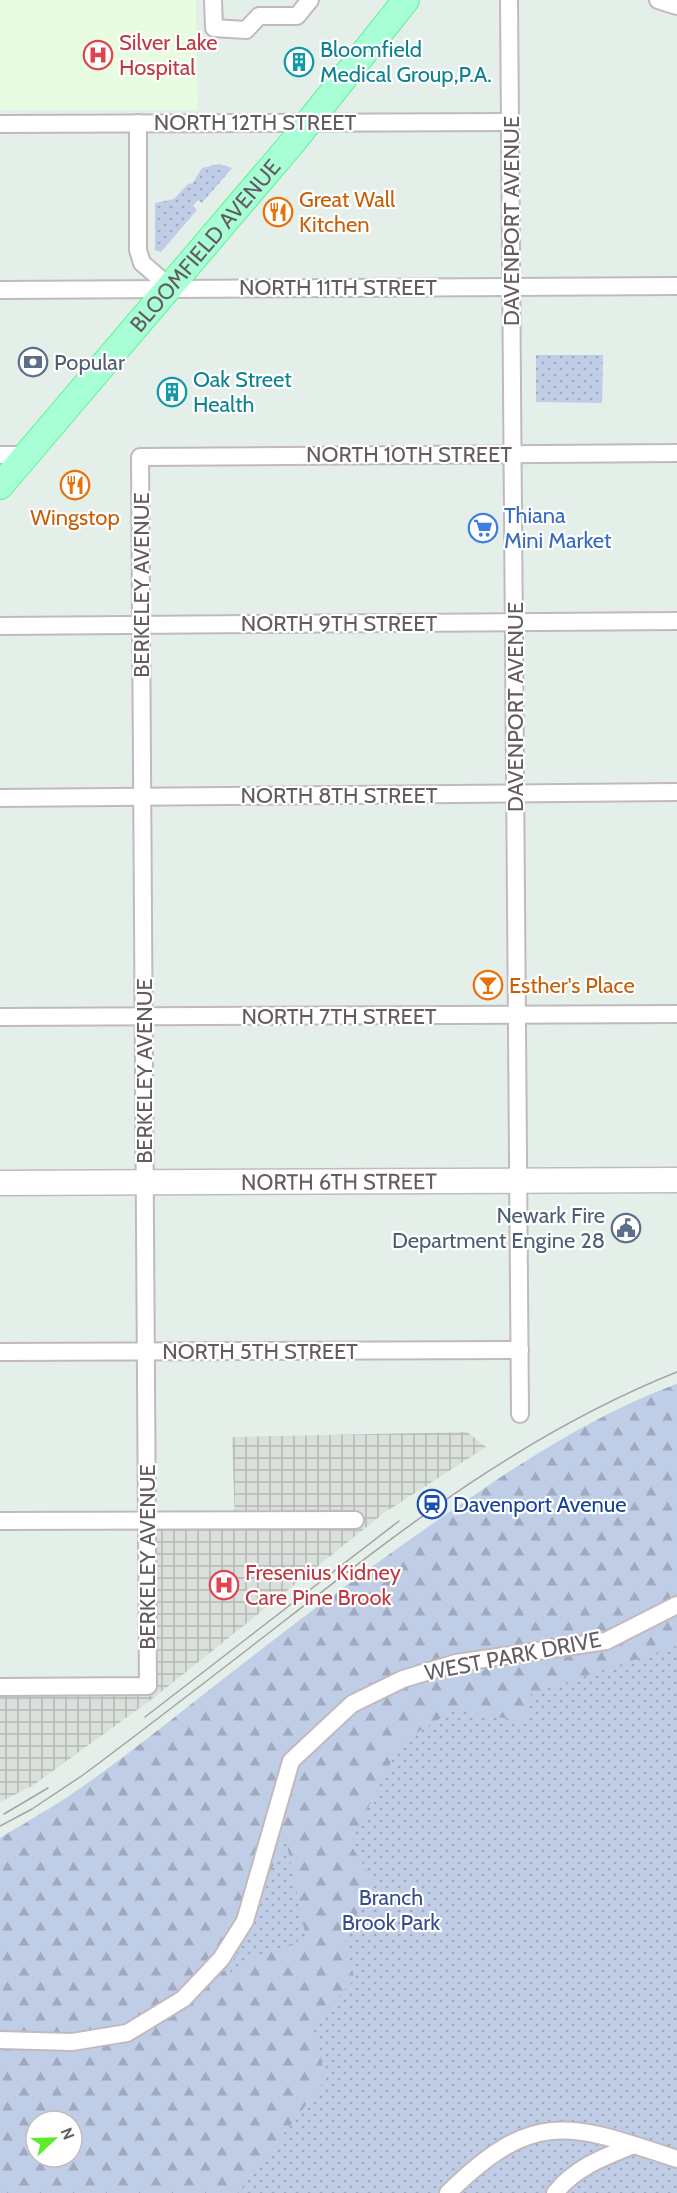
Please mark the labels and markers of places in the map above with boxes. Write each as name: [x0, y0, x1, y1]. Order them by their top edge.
place label: Silver Lake Hospital: [119, 29, 217, 81]
place label: Bloomfield Medical Group,P.A.: [320, 36, 492, 88]
hospital icon: Silver Lake Hospital: [82, 39, 114, 71]
building icon: Bloomfield Medical Group,P.A.: [283, 46, 315, 78]
place label: Great Wall Kitchen: [299, 186, 396, 238]
restaurant icon: Great Wall Kitchen: [262, 196, 294, 228]
bank icon: Popular: [17, 346, 49, 378]
place label: Popular: [54, 349, 125, 376]
place label: Oak Street Health: [193, 366, 292, 418]
building icon: Oak Street Health: [156, 376, 188, 408]
restaurant icon: Wingstop: [59, 469, 91, 501]
place label: Thiana Mini Market: [504, 502, 612, 554]
place label: Wingstop: [30, 504, 120, 531]
supermarket icon: Thiana Mini Market: [467, 512, 499, 544]
bar icon: Esther's Place: [472, 969, 504, 1001]
place label: Esther's Place: [509, 972, 635, 999]
place label: Newark Fire Department Engine 28: [392, 1202, 605, 1254]
public building icon: Newark Fire Department Engine 28: [610, 1212, 642, 1244]
station icon: Davenport Avenue: [416, 1488, 448, 1520]
place label: Davenport Avenue: [453, 1491, 627, 1518]
place label: Fresenius Kidney Care Pine Brook: [245, 1559, 401, 1611]
hospital icon: Fresenius Kidney Care Pine Brook: [208, 1569, 240, 1601]

